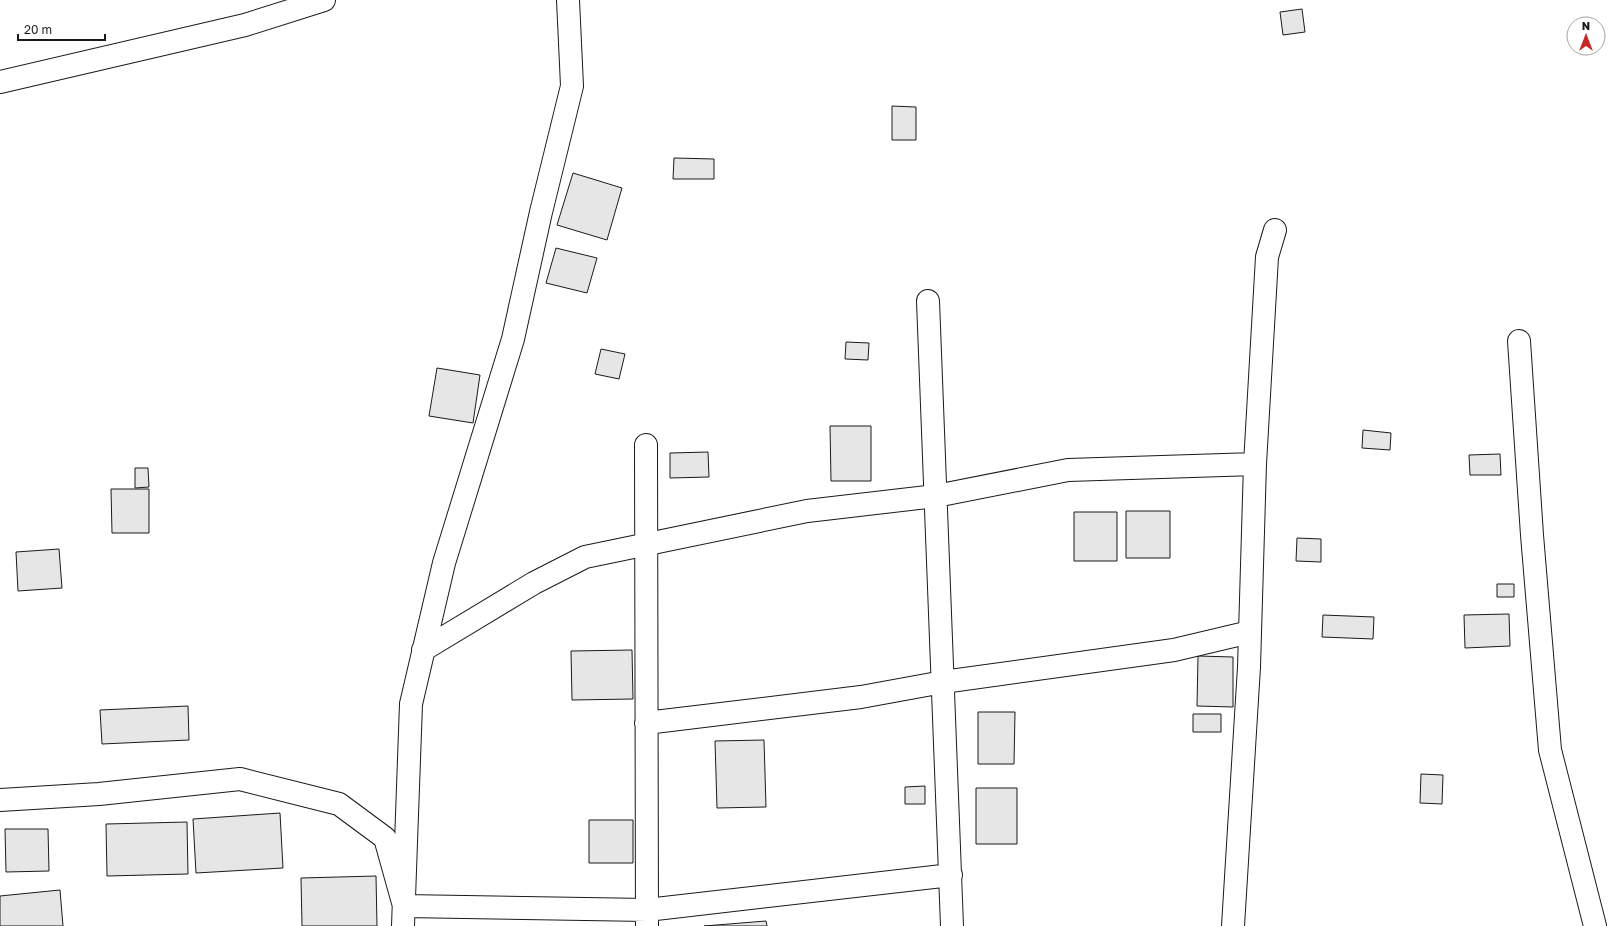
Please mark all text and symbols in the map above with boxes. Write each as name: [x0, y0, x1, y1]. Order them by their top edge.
scale bar: [18, 16, 105, 42]
north arrow: [1566, 16, 1606, 56]
text: N: [1582, 19, 1590, 32]
text: 20 m: [24, 22, 52, 37]

